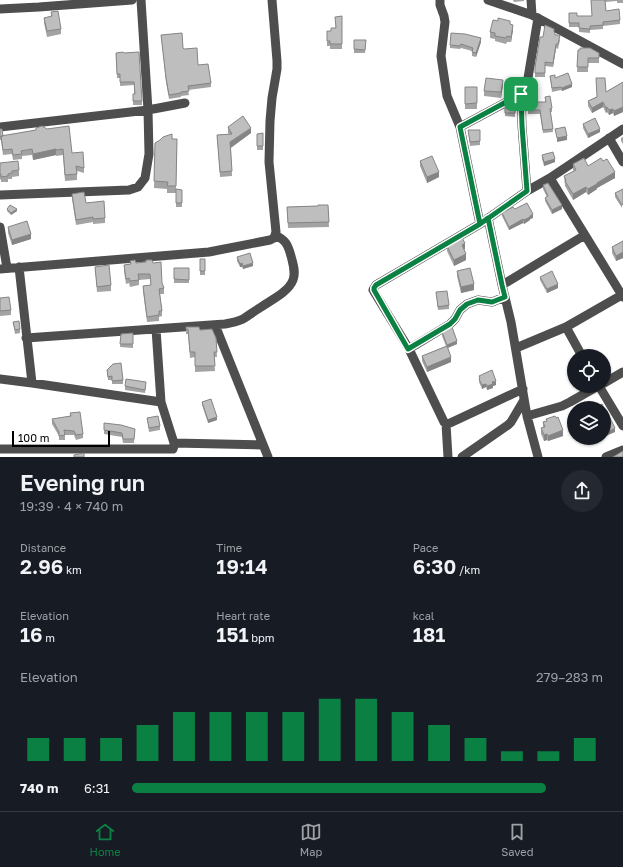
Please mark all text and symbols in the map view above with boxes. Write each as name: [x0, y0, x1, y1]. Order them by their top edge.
pin: [504, 77, 538, 111]
icon: arrive: [510, 83, 532, 105]
map controls: [567, 349, 611, 445]
button: locate: [567, 349, 611, 393]
button: layers: [567, 401, 611, 445]
scale bar: [12, 429, 110, 448]
text: 100 m: [18, 431, 49, 444]
text: Evening run: [20, 469, 145, 496]
button: share: [561, 470, 603, 512]
text: 19:39 · 4 × 740 m: [20, 498, 123, 514]
text: Distance: [20, 541, 66, 554]
text: Time: [216, 541, 242, 554]
text: Pace: [413, 541, 438, 554]
text: 2.96: [20, 554, 63, 578]
text: 19:14: [216, 554, 268, 578]
text: 6:30: [413, 554, 456, 578]
text: km: [63, 563, 82, 576]
text: /km: [456, 563, 480, 576]
text: Elevation: [20, 609, 69, 622]
text: Heart rate: [216, 609, 270, 622]
text: kcal: [413, 609, 434, 622]
text: 16: [20, 622, 43, 646]
text: 151: [216, 622, 248, 646]
text: 181: [413, 622, 445, 646]
text: m: [43, 631, 55, 644]
text: bpm: [248, 631, 274, 644]
text: Elevation: [20, 669, 78, 685]
text: 279–283 m: [536, 669, 603, 685]
text: 740 m: [20, 780, 58, 796]
text: 6:31: [84, 780, 110, 796]
tab: Home: [90, 821, 121, 858]
tab: Map: [300, 821, 322, 858]
tab: Saved: [501, 821, 533, 858]

